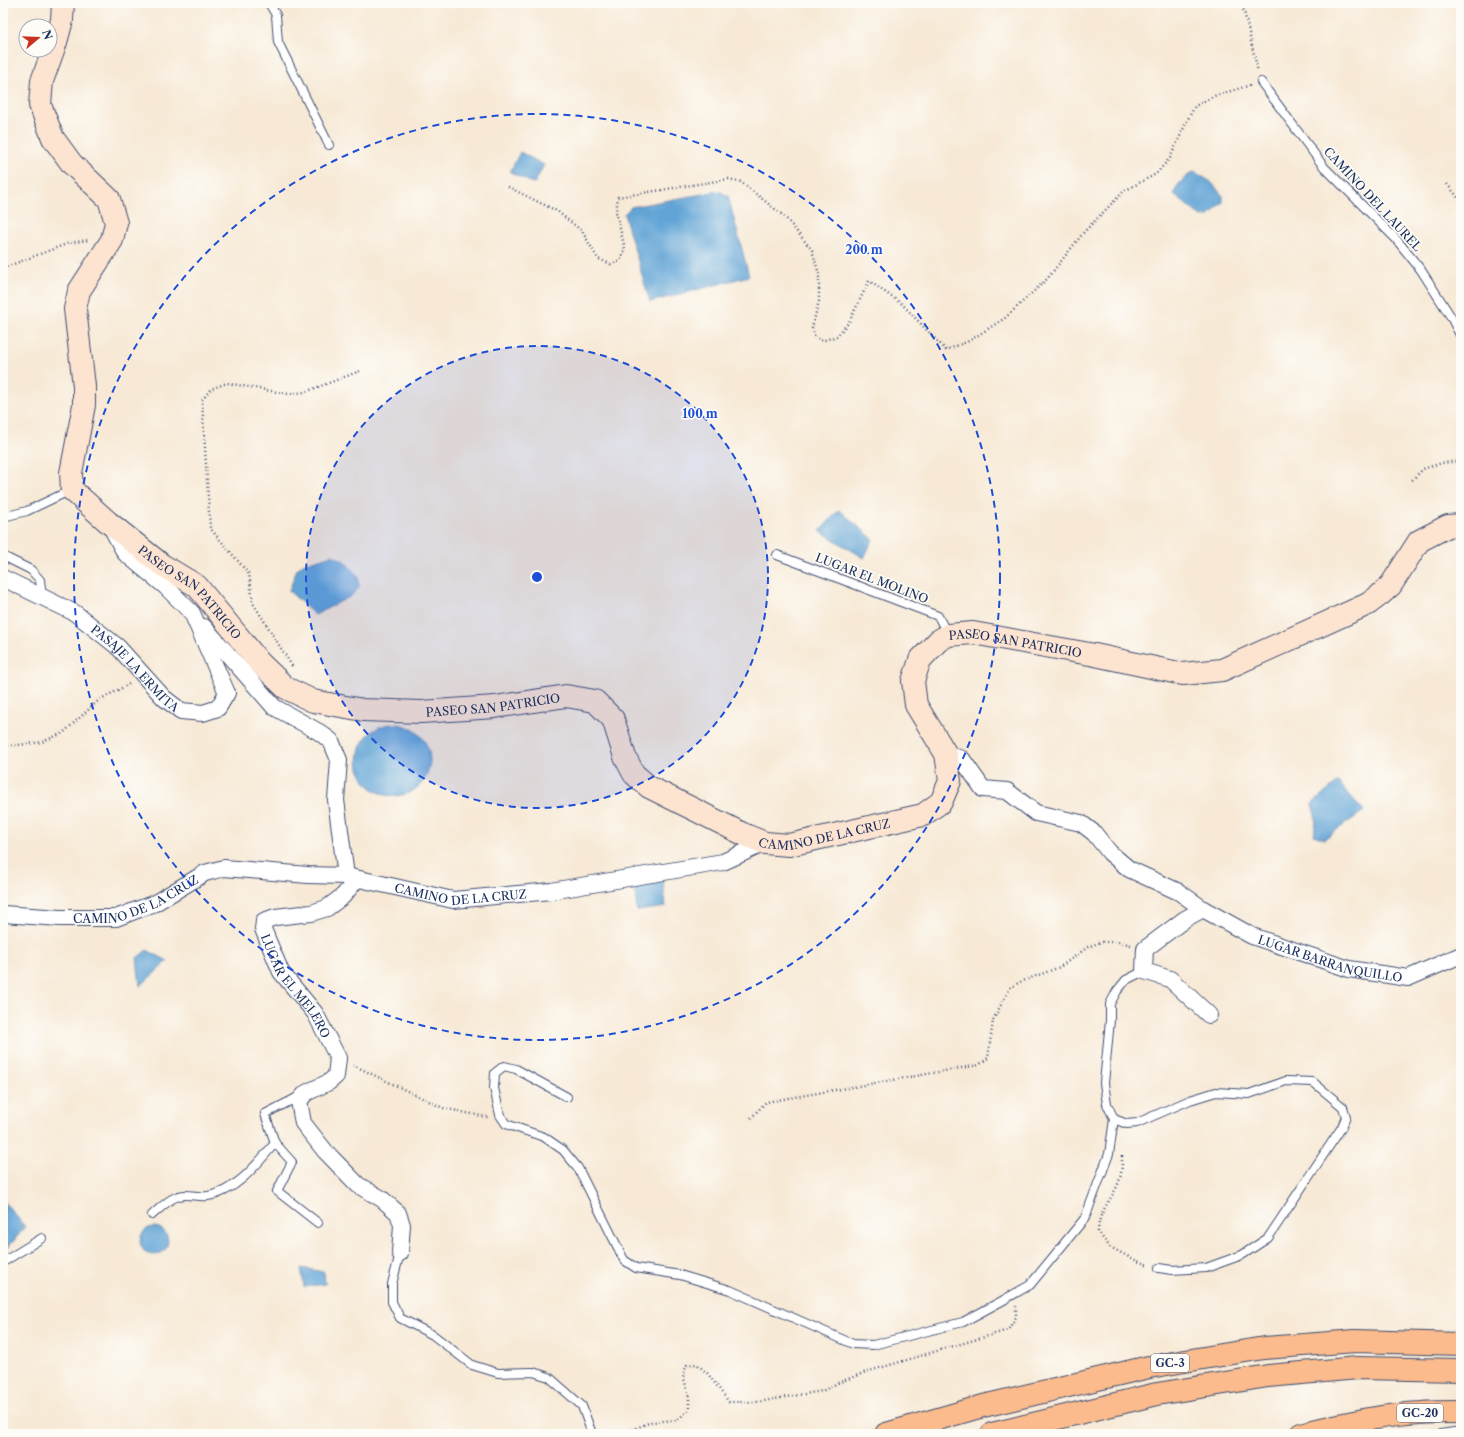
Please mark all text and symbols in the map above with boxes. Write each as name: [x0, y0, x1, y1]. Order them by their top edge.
north arrow: [18, 18, 58, 58]
text: N: [39, 28, 56, 42]
street label: CAMINO DEL LAUREL: [1321, 144, 1425, 254]
text: 200 m: [845, 242, 883, 257]
text: 100 m: [682, 406, 718, 421]
street label: PASEO SAN PATRICIO: [135, 542, 245, 642]
street label: LUGAR EL MOLINO: [813, 550, 931, 606]
centre of rings: [530, 570, 544, 584]
street label: PASAJE LA ERMITA: [88, 621, 183, 715]
street label: PASEO SAN PATRICIO: [948, 625, 1083, 660]
street label: PASEO SAN PATRICIO: [425, 690, 561, 719]
street label: CAMINO DE LA CRUZ: [756, 815, 891, 852]
street label: CAMINO DE LA CRUZ: [73, 871, 201, 926]
street label: CAMINO DE LA CRUZ: [393, 880, 527, 908]
street label: LUGAR EL MELERO: [258, 931, 334, 1040]
street label: LUGAR BARRANQUILLO: [1256, 931, 1404, 985]
road number: GC-3: [1151, 1354, 1189, 1372]
road number: GC-20: [1397, 1404, 1443, 1422]

